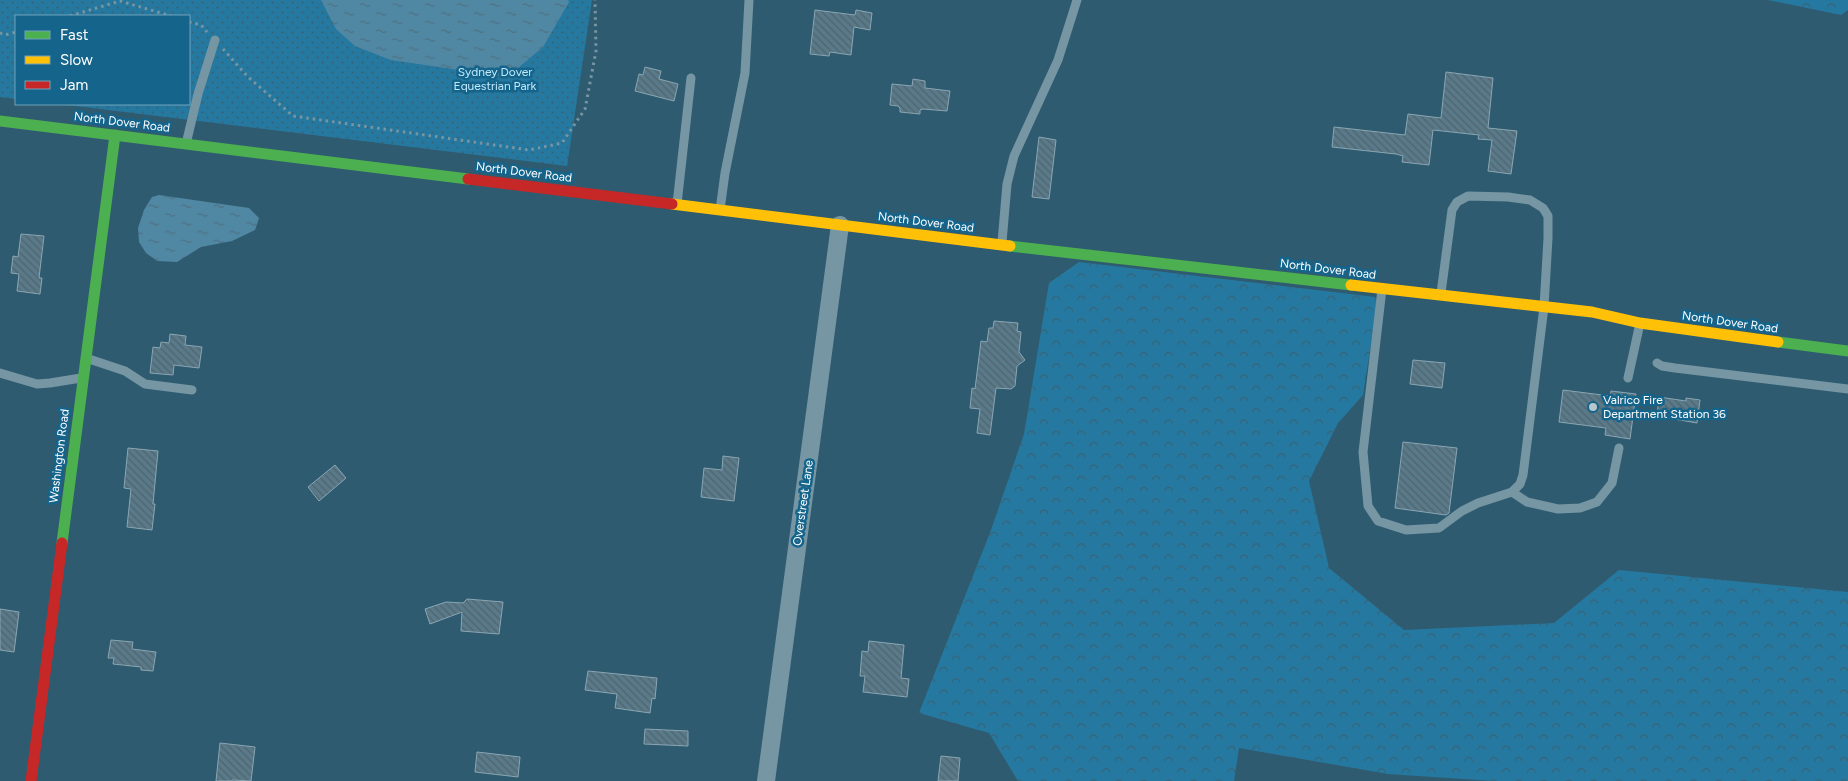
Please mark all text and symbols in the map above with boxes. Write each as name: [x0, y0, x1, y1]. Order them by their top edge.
legend: [15, 15, 190, 105]
text: Fast: [60, 26, 89, 44]
text: Slow: [60, 51, 93, 69]
park label: Sydney Dover Equestrian Park: [454, 65, 537, 93]
text: Jam: [60, 76, 88, 94]
street label: North Dover Road: [73, 109, 171, 135]
street label: North Dover Road: [475, 159, 573, 185]
street label: North Dover Road: [877, 209, 975, 235]
street label: North Dover Road: [1279, 256, 1377, 282]
street label: North Dover Road: [1681, 308, 1779, 336]
place label: Valrico Fire Department Station 36: [1603, 393, 1726, 421]
marker: Valrico Fire Department Station 36: [1587, 401, 1599, 413]
street label: Washington Road: [46, 408, 72, 504]
street label: Overstreet Lane: [790, 459, 816, 547]

